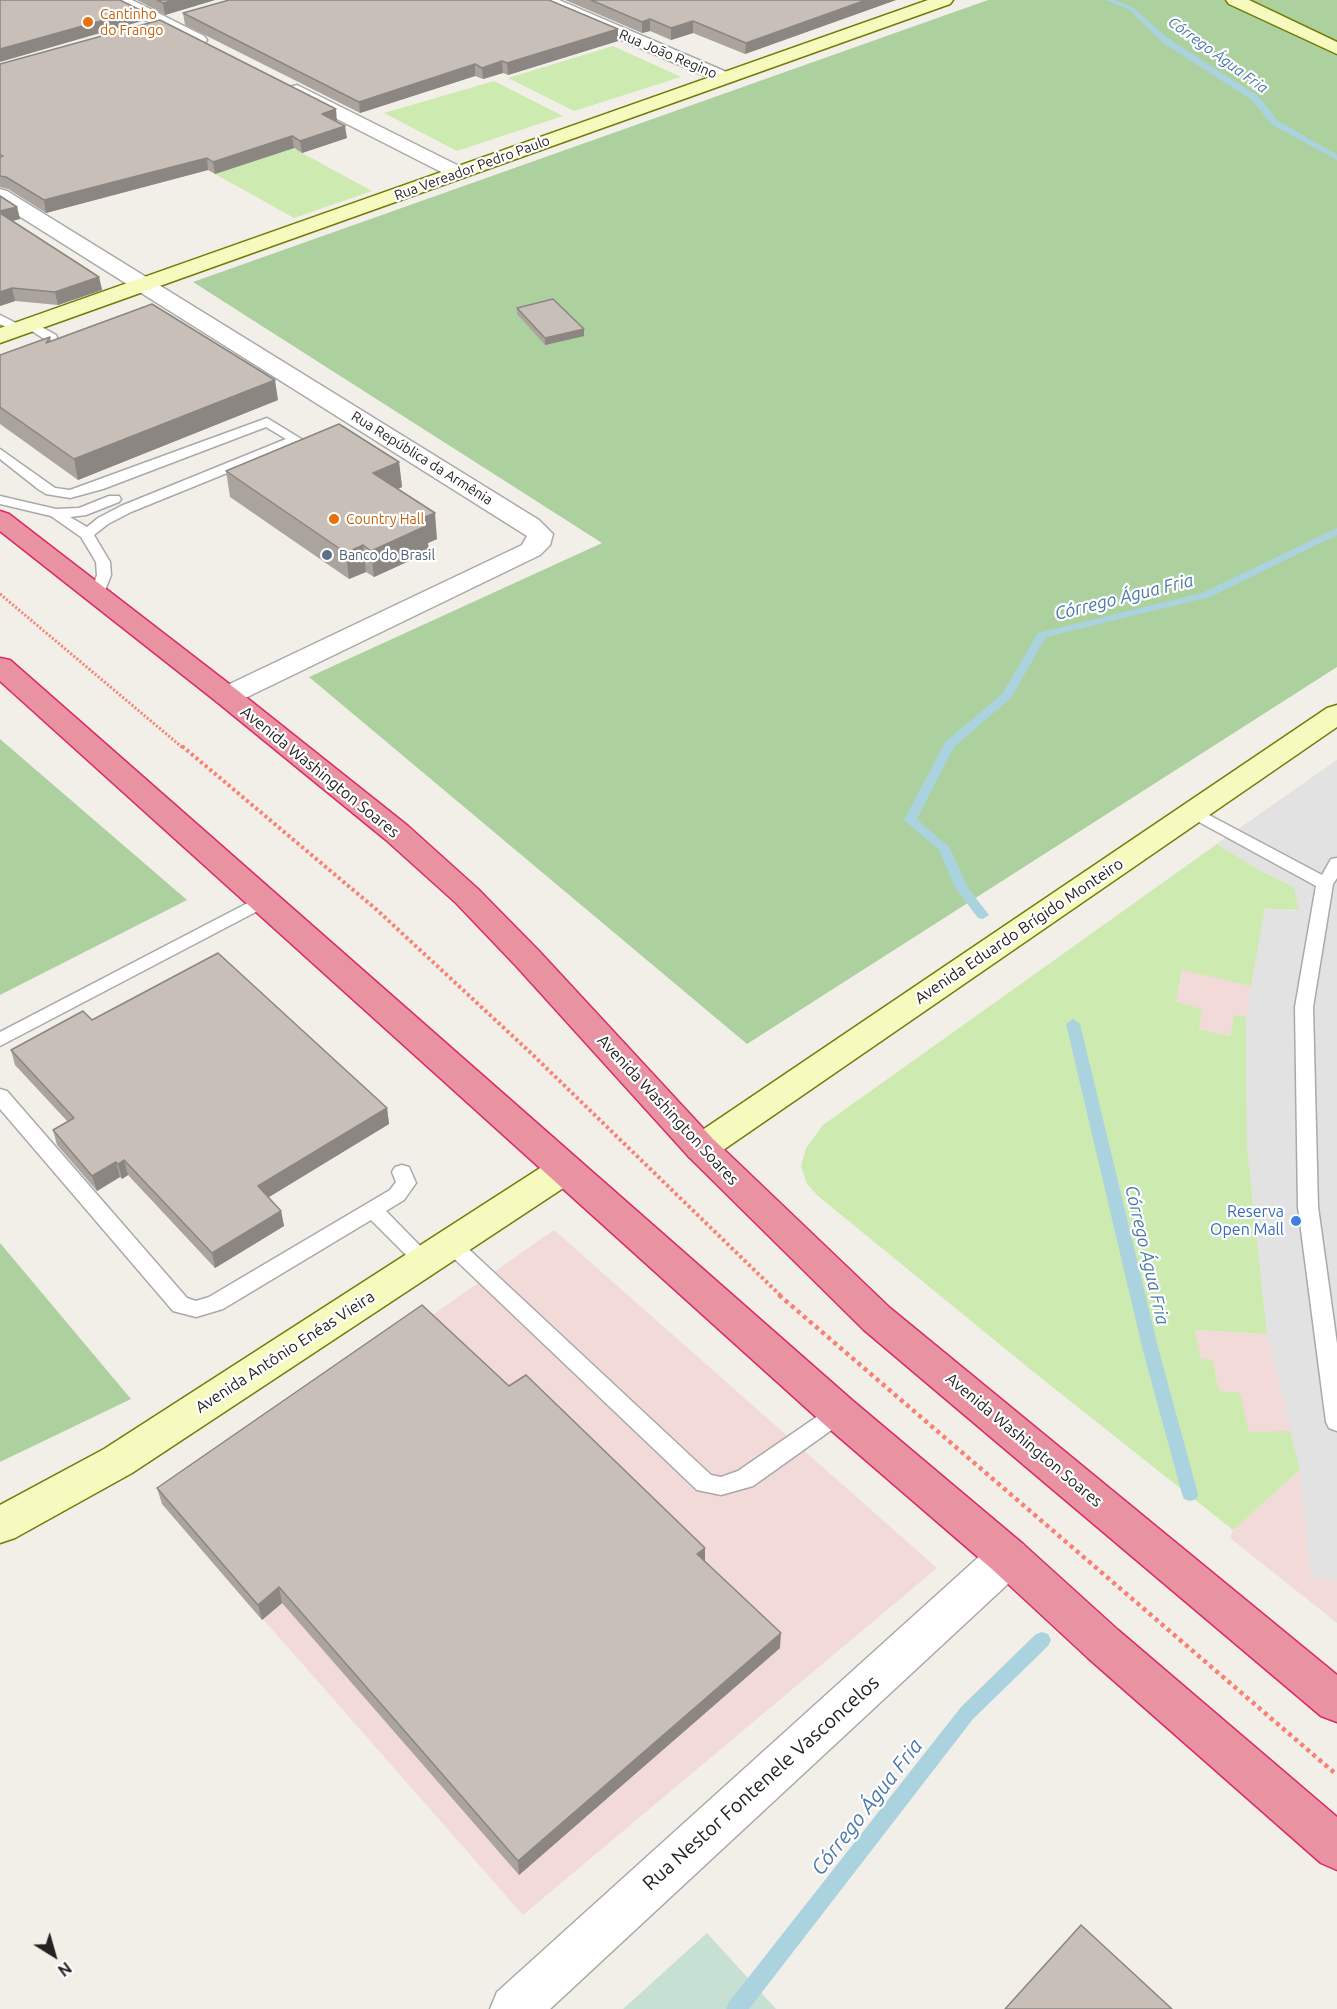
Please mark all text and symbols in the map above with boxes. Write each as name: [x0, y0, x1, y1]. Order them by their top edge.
place label: Cantinho do Frango: [100, 6, 163, 38]
water label: Córrego Água Fria: [1165, 13, 1271, 97]
marker: Cantinho do Frango: [81, 15, 95, 29]
street label: Rua João Regino: [616, 26, 720, 82]
street label: Rua Vereador Pedro Paulo: [392, 132, 552, 204]
street label: Rua República da Armênia: [348, 408, 496, 508]
place label: Country Hall: [346, 511, 424, 527]
marker: Country Hall: [327, 512, 341, 526]
place label: Banco do Brasil: [339, 547, 435, 563]
marker: Banco do Brasil: [320, 548, 334, 562]
water label: Córrego Água Fria: [1052, 569, 1196, 625]
street label: Avenida Washington Soares: [237, 702, 403, 842]
street label: Avenida Eduardo Brígido Monteiro: [911, 854, 1127, 1008]
street label: Avenida Washington Soares: [593, 1031, 743, 1189]
water label: Córrego Água Fria: [1120, 1183, 1174, 1327]
place label: Reserva Open Mall: [1210, 1202, 1284, 1240]
marker: Reserva Open Mall: [1289, 1214, 1303, 1228]
street label: Avenida Antônio Enéas Vieira: [192, 1287, 378, 1417]
street label: Avenida Washington Soares: [942, 1369, 1106, 1511]
street label: Rua Nestor Fontenele Vasconcelos: [638, 1670, 884, 1896]
water label: Córrego Água Fria: [806, 1734, 928, 1880]
north arrow: [24, 1925, 84, 1985]
text: N: [55, 1959, 75, 1980]

